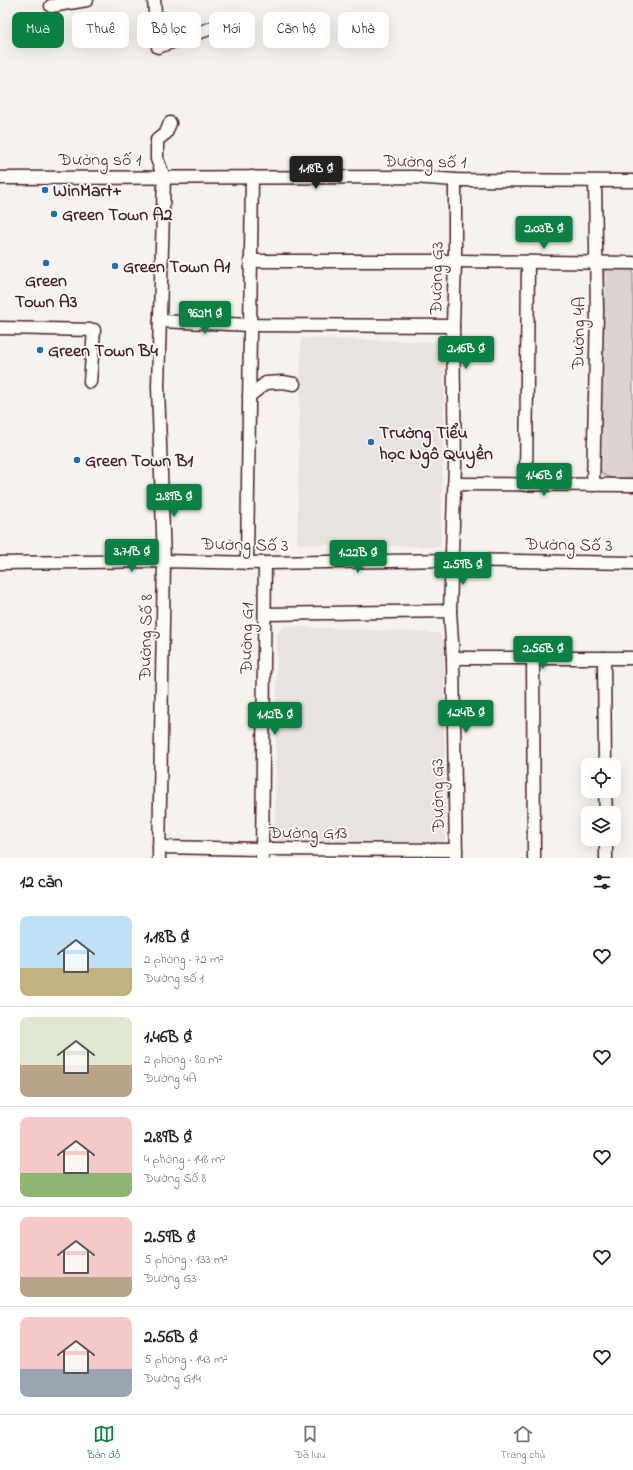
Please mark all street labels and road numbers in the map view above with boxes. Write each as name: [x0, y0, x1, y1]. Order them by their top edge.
street label: Đường số 1: [57, 148, 142, 175]
street label: Đường số 1: [382, 149, 467, 178]
street label: Đường G3: [424, 241, 453, 316]
street label: Đường 4A: [566, 296, 595, 371]
street label: Đường Số 3: [200, 532, 289, 561]
street label: Đường Số 3: [524, 532, 613, 561]
street label: Đường Số 8: [133, 593, 162, 682]
street label: Đường G1: [234, 602, 263, 675]
street label: Đường G3: [425, 758, 454, 833]
street label: Đường G13: [268, 821, 347, 848]

